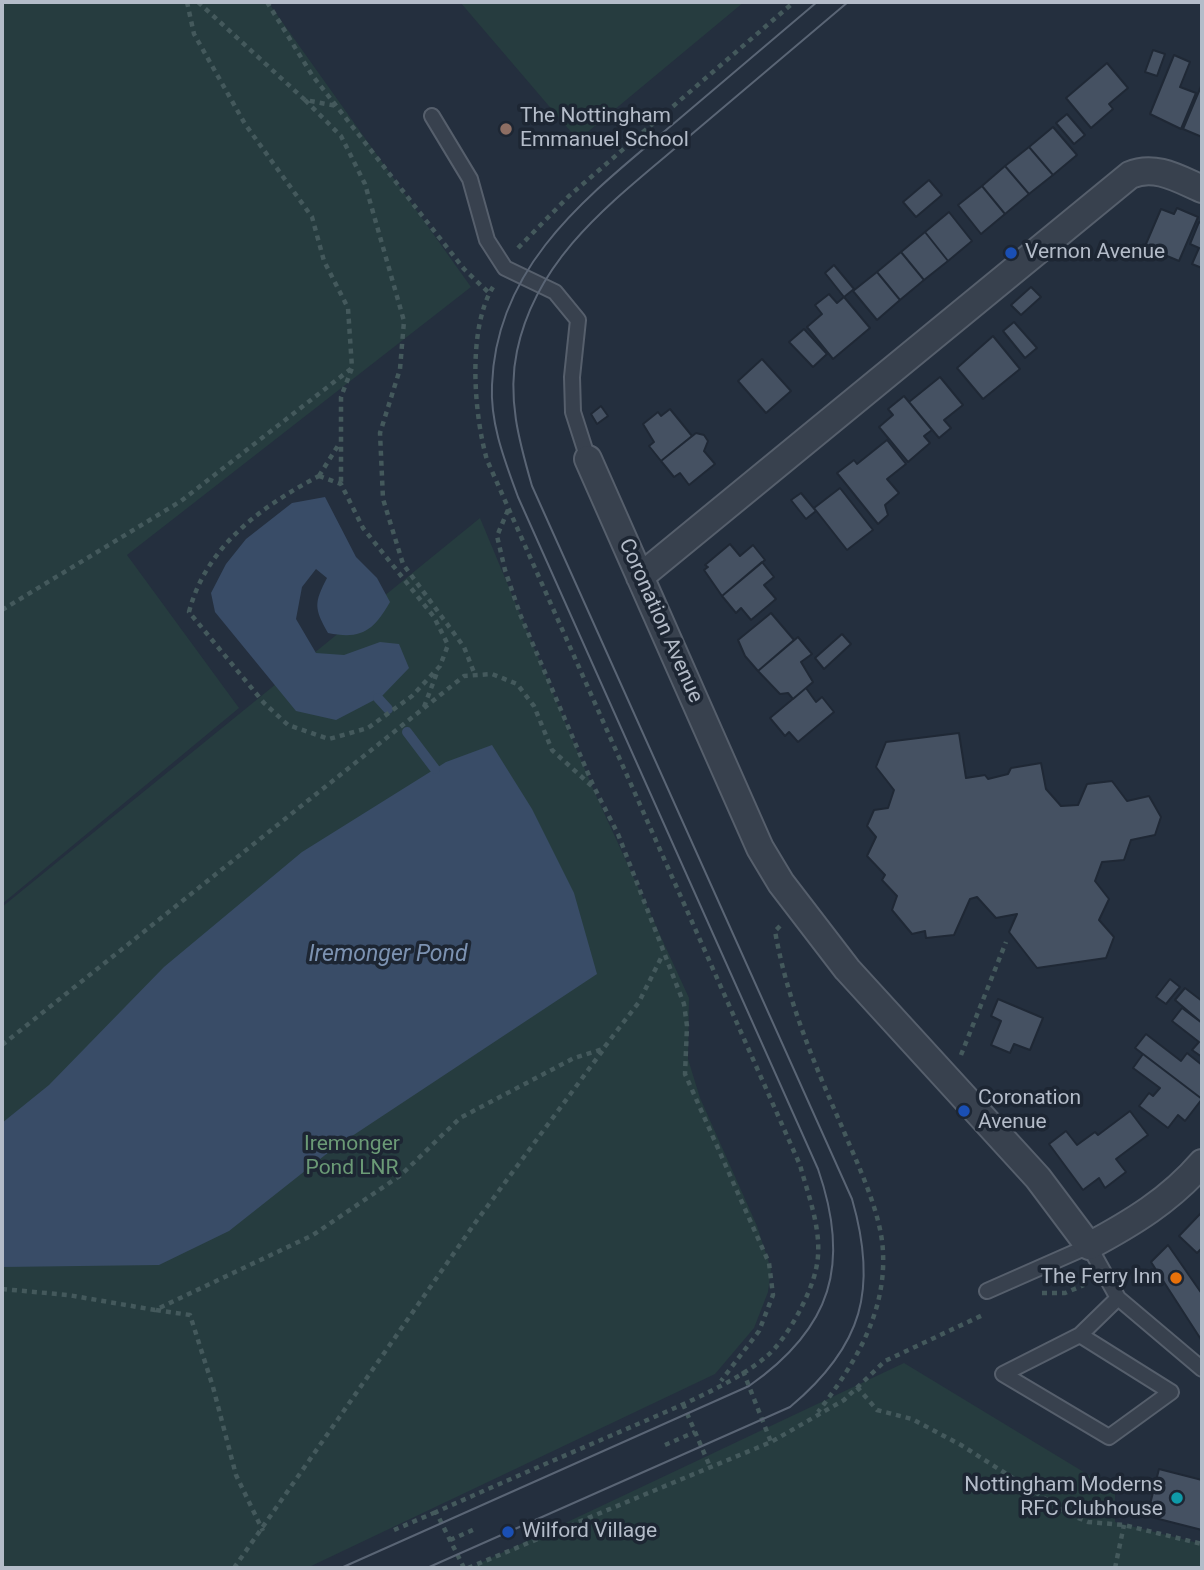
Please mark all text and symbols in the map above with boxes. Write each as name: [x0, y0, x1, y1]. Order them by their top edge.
place label: The Nottingham Emmanuel School: [520, 104, 689, 154]
marker: The Nottingham Emmanuel School: [498, 121, 514, 137]
place label: Vernon Avenue: [1025, 240, 1165, 266]
marker: Vernon Avenue: [1003, 245, 1019, 261]
street label: Coronation Avenue: [612, 535, 708, 707]
water label: Iremonger Pond: [309, 941, 467, 969]
place label: Coronation Avenue: [978, 1086, 1081, 1136]
marker: Coronation Avenue: [956, 1103, 972, 1119]
park label: Iremonger Pond LNR: [304, 1132, 400, 1182]
place label: The Ferry Inn: [1041, 1265, 1162, 1291]
marker: The Ferry Inn: [1168, 1270, 1184, 1286]
place label: Nottingham Moderns RFC Clubhouse: [964, 1473, 1163, 1523]
marker: Nottingham Moderns RFC Clubhouse: [1169, 1490, 1185, 1506]
place label: Wilford Village: [522, 1519, 657, 1545]
marker: Wilford Village: [500, 1524, 516, 1540]

